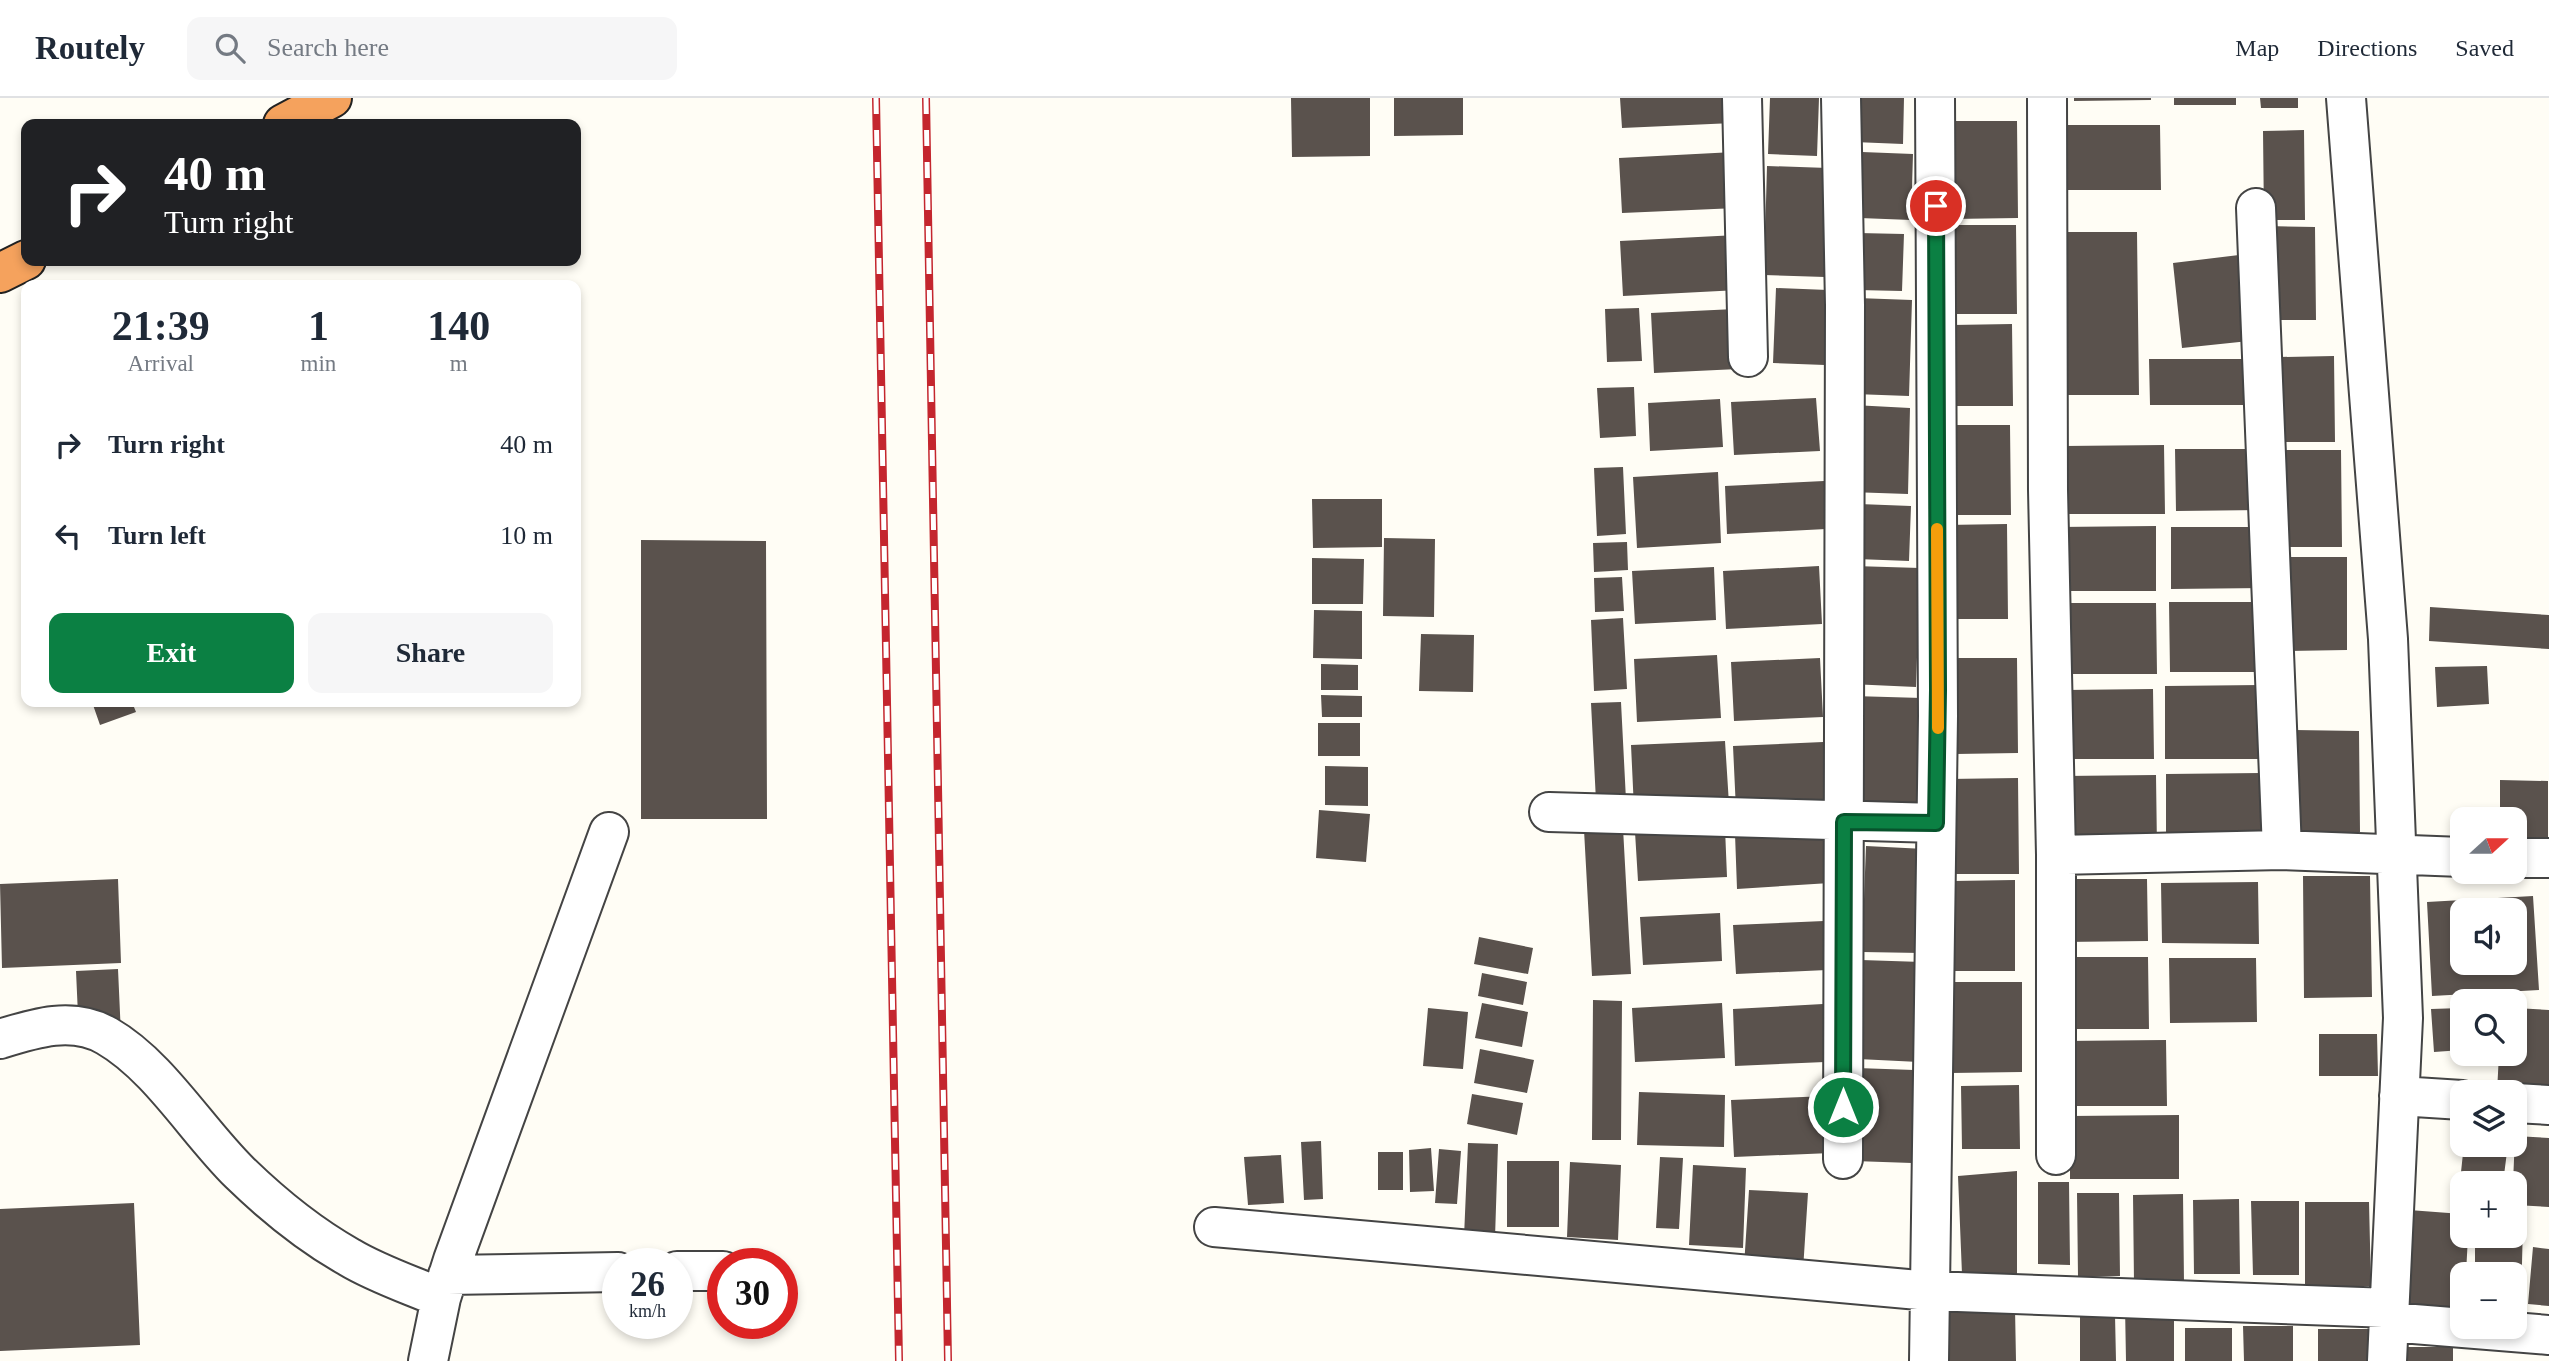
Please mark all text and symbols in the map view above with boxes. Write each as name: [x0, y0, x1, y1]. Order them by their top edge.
search box: [187, 17, 677, 80]
icon: search: [211, 29, 249, 67]
text: Routely: [35, 30, 145, 66]
text: Search here: [267, 33, 389, 62]
text: Map: [2235, 35, 2279, 61]
text: Directions: [2317, 35, 2417, 61]
text: Saved: [2455, 35, 2514, 61]
text: 40 m: [164, 146, 266, 201]
icon: right: [49, 147, 140, 238]
pin: [1906, 176, 1966, 236]
icon: arrive: [1917, 187, 1955, 225]
text: Turn right: [164, 204, 294, 240]
text: 21:39: [112, 303, 210, 349]
text: 1: [308, 303, 329, 349]
text: 140: [427, 303, 490, 349]
text: Arrival: [128, 351, 194, 376]
text: min: [301, 351, 336, 376]
text: m: [450, 351, 468, 376]
icon: right: [49, 426, 87, 464]
text: Turn right: [108, 430, 225, 459]
text: 40 m: [500, 430, 553, 459]
icon: left: [49, 517, 87, 555]
text: Turn left: [108, 521, 206, 550]
text: 10 m: [500, 521, 553, 550]
button: Exit: [49, 613, 294, 693]
button: Share: [308, 613, 553, 693]
north arrow: [2450, 807, 2527, 884]
map controls: [2450, 807, 2527, 1339]
button: sound: [2450, 898, 2527, 975]
button: search: [2450, 989, 2527, 1066]
position arrow: [1806, 1070, 1880, 1144]
button: layers: [2450, 1080, 2527, 1157]
button: +: [2450, 1171, 2527, 1248]
speed limit sign: 30: [707, 1248, 798, 1339]
button: −: [2450, 1262, 2527, 1339]
text: 26: [630, 1265, 665, 1304]
text: km/h: [629, 1301, 666, 1321]

